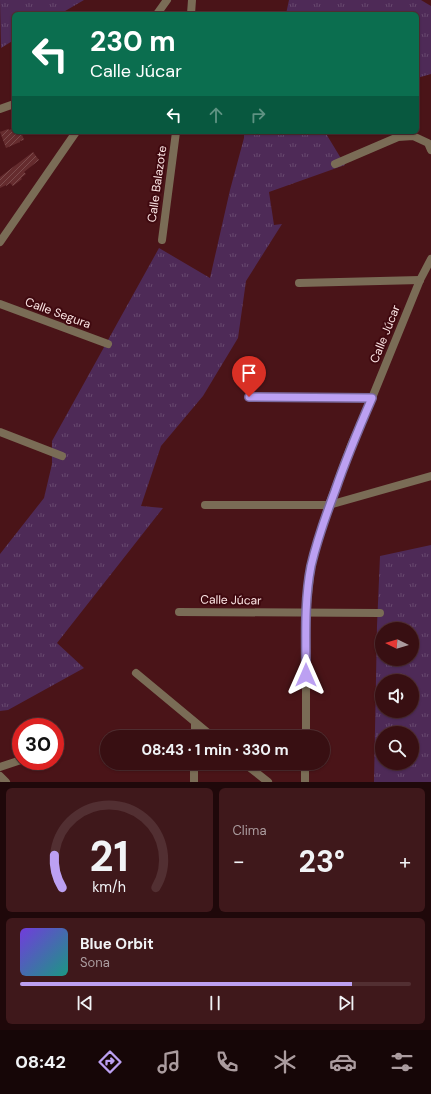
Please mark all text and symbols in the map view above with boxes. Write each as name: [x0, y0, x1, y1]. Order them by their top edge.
text: 230 m: [90, 23, 176, 60]
icon: left: [24, 28, 76, 80]
text: Calle Júcar: [90, 59, 182, 83]
icon: left: [163, 104, 185, 126]
icon: ahead: [205, 104, 227, 126]
icon: right: [247, 104, 269, 126]
street label: Calle Balazote: [144, 144, 170, 223]
street label: Calle Segura: [23, 294, 93, 332]
street label: Calle Júcar: [366, 302, 404, 365]
pin: [232, 356, 266, 397]
icon: arrive: [238, 362, 260, 384]
street label: Calle Júcar: [200, 591, 262, 609]
north arrow: [375, 622, 419, 666]
map controls: [375, 622, 419, 770]
position arrow: [285, 654, 327, 696]
button: sound: [375, 674, 419, 718]
speed limit sign: 30: [12, 718, 64, 770]
button: search: [375, 726, 419, 770]
text: 08:43 · 1 min · 330 m: [141, 740, 289, 760]
text: Clima: [233, 822, 267, 839]
text: 21: [90, 830, 129, 884]
text: 23°: [299, 842, 345, 881]
text: −: [233, 847, 245, 876]
text: +: [399, 847, 411, 876]
text: km/h: [92, 878, 126, 896]
text: Blue Orbit: [80, 934, 154, 954]
text: Sona: [80, 954, 110, 971]
icon: previous: [74, 992, 96, 1014]
icon: pause: [204, 992, 226, 1014]
icon: next: [335, 992, 357, 1014]
icon: directions: [96, 1048, 124, 1076]
icon: music: [155, 1048, 183, 1076]
icon: phone: [213, 1048, 241, 1076]
icon: climate: [271, 1048, 299, 1076]
icon: car: [329, 1048, 357, 1076]
icon: filters: [388, 1048, 416, 1076]
text: 08:42: [15, 1050, 66, 1074]

